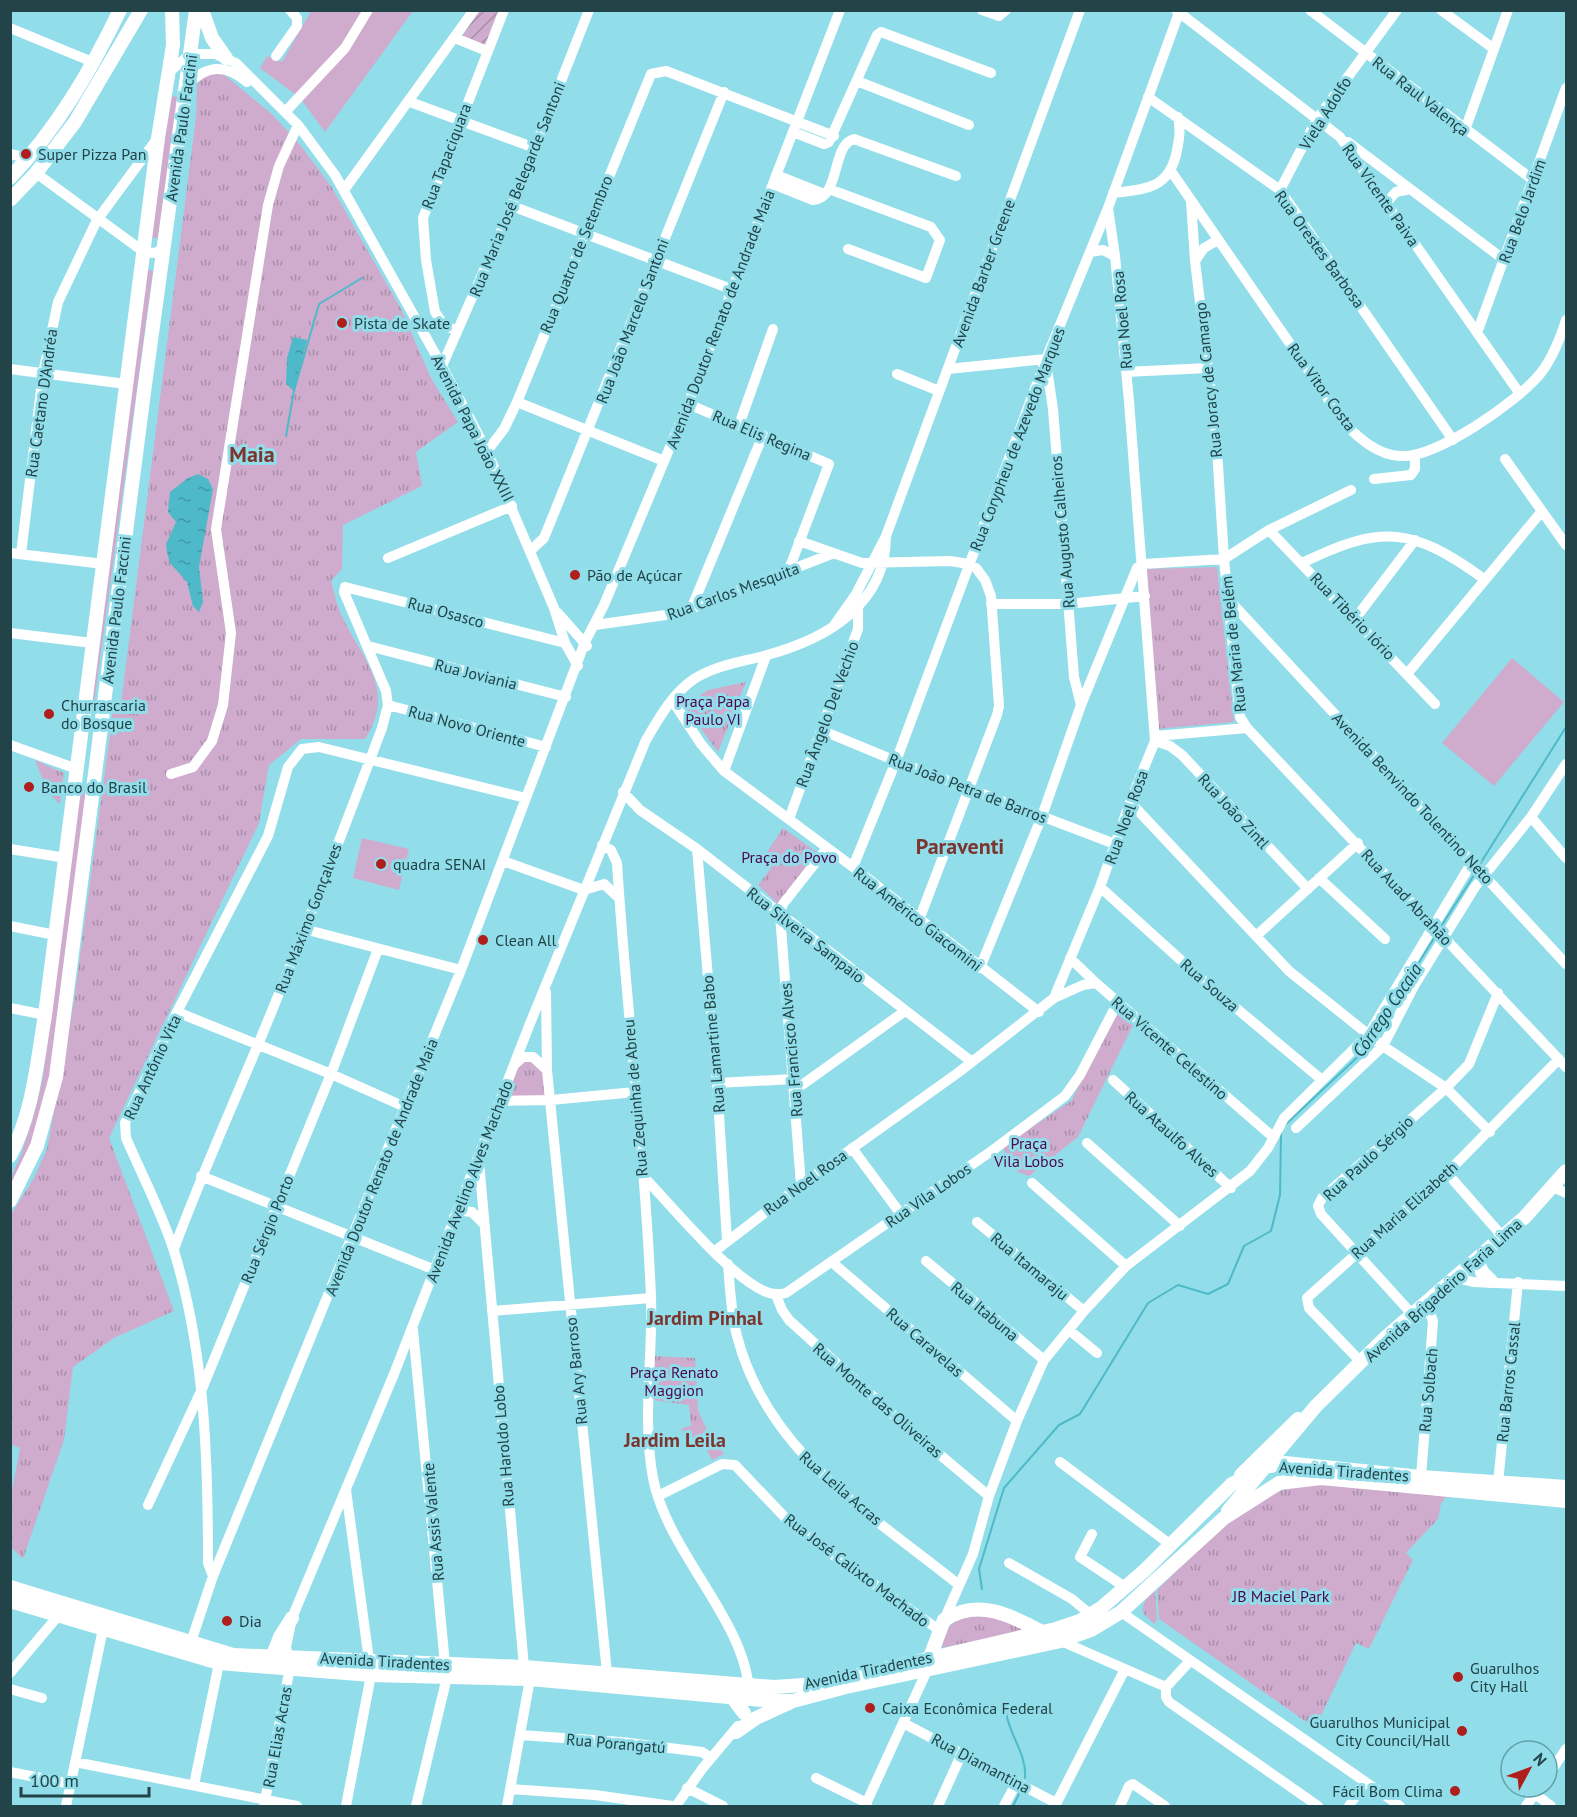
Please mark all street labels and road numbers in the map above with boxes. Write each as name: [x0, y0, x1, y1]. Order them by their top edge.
street label: Rua Raul Valença: [1369, 52, 1473, 140]
street label: Avenida Paulo Faccini: [161, 53, 201, 203]
street label: Viela Adolfo: [1294, 73, 1355, 154]
street label: Rua Maria José Belegarde Santoni: [465, 79, 569, 299]
street label: Rua Tapaciquara: [417, 100, 475, 212]
street label: Rua Vicente Paiva: [1338, 140, 1424, 250]
street label: Rua Belo Jardim: [1494, 156, 1550, 266]
street label: Rua Quatro de Setembro: [535, 172, 617, 336]
street label: Rua Orestes Barbosa: [1271, 186, 1369, 312]
street label: Avenida Doutor Renato de Andrade Maia: [661, 187, 779, 451]
street label: Avenida Barber Greene: [947, 196, 1019, 350]
street label: Rua João Marcelo Santoni: [591, 236, 673, 406]
street label: Rua Noel Rosa: [1108, 270, 1136, 370]
street label: Rua Joracy de Camargo: [1190, 301, 1226, 459]
street label: Rua Corypheu de Azevedo Marques: [965, 324, 1069, 554]
street label: Rua Caetano D'Andréa: [21, 328, 61, 478]
street label: Rua Vitor Costa: [1283, 339, 1361, 435]
street label: Avenida Papa João XXIII: [427, 351, 519, 505]
street label: Rua Elis Regina: [710, 405, 814, 465]
street label: Rua Augusto Calheiros: [1045, 455, 1079, 609]
street label: Avenida Paulo Faccini: [97, 535, 135, 685]
street label: Rua Carlos Mesquita: [664, 558, 802, 624]
street label: Rua Tibério Iório: [1306, 568, 1400, 664]
street label: Rua Maria de Belém: [1216, 575, 1250, 713]
street label: Rua Osasco: [406, 592, 486, 632]
street label: Rua Ângelo Del Vechio: [791, 638, 863, 790]
street label: Rua Joviania: [433, 654, 519, 694]
street label: Rua Novo Oriente: [406, 701, 528, 751]
street label: Avenida Benvindo Tolentino Neto: [1328, 708, 1498, 888]
street label: Rua João Petra de Barros: [886, 749, 1050, 828]
street label: Rua Noel Rosa: [1100, 767, 1152, 867]
street label: Rua João Zintl: [1194, 769, 1274, 853]
street label: Rua Máximo Gonçalves: [270, 840, 346, 996]
street label: Rua Auad Abrahão: [1357, 845, 1457, 949]
street label: Rua Américo Giacomini: [850, 863, 986, 975]
street label: Rua Silveira Sampaio: [743, 883, 869, 987]
street label: Rua Souza: [1177, 954, 1243, 1016]
street label: Rua Lamartine Babo: [697, 974, 729, 1114]
street label: Rua Francisco Alves: [775, 982, 807, 1118]
street label: Rua Vicente Celestino: [1108, 992, 1232, 1104]
street label: Rua Antônio Vita: [119, 1011, 185, 1123]
street label: Rua Zequinha de Abreu: [618, 1019, 652, 1177]
street label: Avenida Doutor Renato de Andrade Maia: [320, 1035, 442, 1299]
street label: Avenida Avelino Alves Machado: [421, 1077, 517, 1285]
street label: Rua Ataulfo Alves: [1121, 1087, 1223, 1181]
street label: Rua Paulo Sérgio: [1319, 1111, 1417, 1205]
street label: Rua Noel Rosa: [759, 1145, 851, 1219]
street label: Rua Maria Elizabeth: [1347, 1157, 1461, 1263]
street label: Rua Vila Lobos: [881, 1158, 975, 1232]
street label: Rua Sérgio Porto: [236, 1172, 298, 1286]
street label: Avenida Brigadeiro Faria Lima: [1360, 1214, 1526, 1366]
street label: Rua Itamaraju: [987, 1228, 1073, 1304]
street label: Rua Itabuna: [947, 1277, 1023, 1345]
street label: Rua Caravelas: [882, 1303, 968, 1381]
street label: Rua Ary Barroso: [560, 1316, 592, 1426]
street label: Rua Barros Cassal: [1492, 1321, 1524, 1443]
street label: Rua Monte das Oliveiras: [809, 1338, 947, 1462]
street label: Rua Solbach: [1414, 1347, 1442, 1433]
street label: Rua Haroldo Lobo: [488, 1384, 518, 1508]
street label: Rua Leila Acras: [796, 1447, 887, 1529]
street label: Avenida Tiradentes: [1278, 1456, 1410, 1486]
street label: Rua Assis Valente: [418, 1462, 448, 1582]
street label: Rua José Calixto Machado: [781, 1509, 933, 1631]
street label: Avenida Tiradentes: [802, 1647, 934, 1693]
street label: Avenida Tiradentes: [320, 1648, 451, 1674]
street label: Rua Elias Acras: [258, 1684, 296, 1789]
street label: Rua Porangatú: [565, 1729, 667, 1757]
street label: Rua Diamantina: [928, 1729, 1034, 1797]

